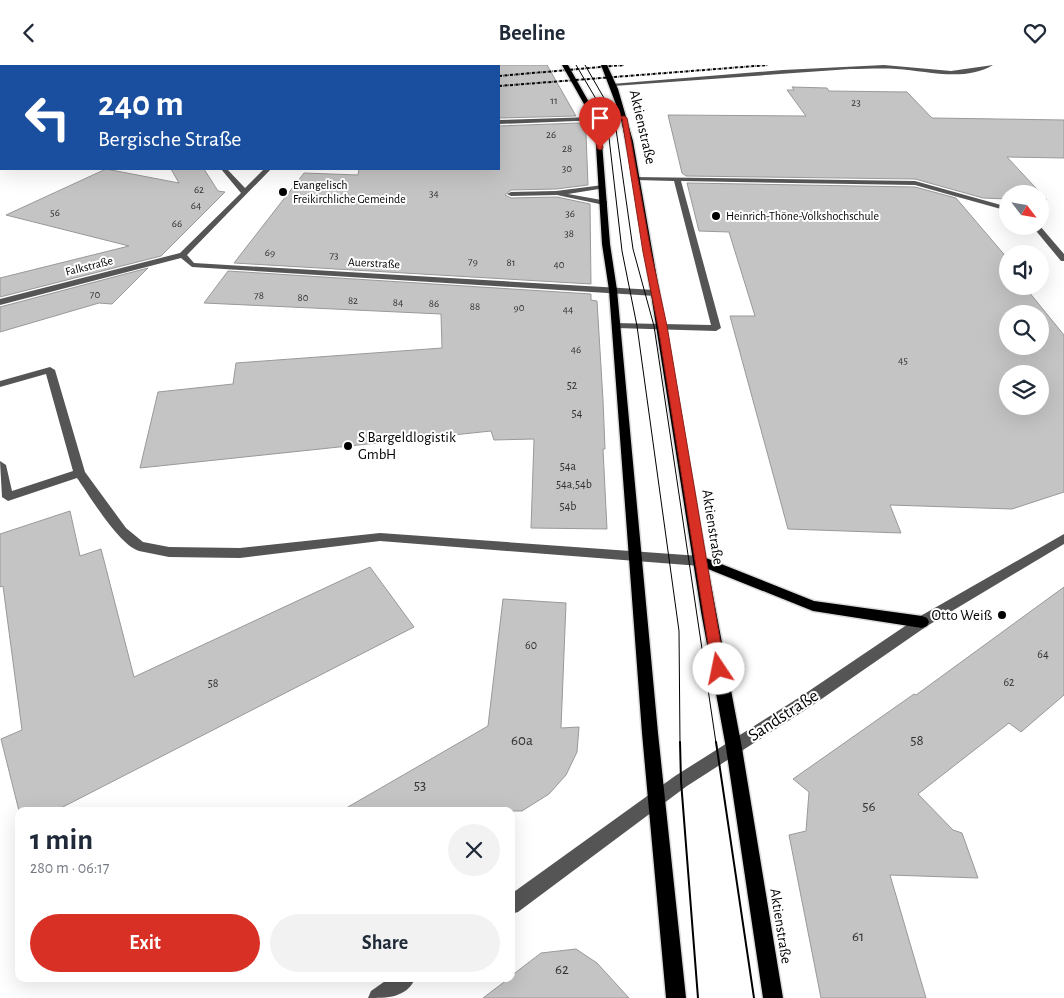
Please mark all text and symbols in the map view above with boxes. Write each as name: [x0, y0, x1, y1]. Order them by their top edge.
icon: back: [15, 19, 43, 47]
icon: heart: [1021, 19, 1049, 47]
text: Beeline: [499, 22, 565, 44]
icon: left: [15, 85, 80, 150]
text: 240 m: [98, 87, 184, 122]
street label: Aktienstraße: [627, 89, 658, 166]
house number: 11: [550, 95, 558, 106]
pin: [579, 97, 621, 148]
house number: 23: [851, 97, 861, 108]
icon: arrive: [586, 104, 614, 132]
text: Bergische Straße: [98, 128, 242, 150]
house number: 26: [546, 129, 556, 140]
house number: 28: [562, 143, 572, 154]
house number: 30: [562, 163, 572, 174]
place label: Evangelisch Freikirchliche Gemeinde: [293, 179, 406, 205]
house number: 62: [194, 184, 204, 195]
north arrow: [999, 185, 1049, 235]
map controls: [999, 185, 1049, 415]
marker: Evangelisch Freikirchliche Gemeinde: [277, 186, 289, 198]
house number: 34: [429, 188, 439, 199]
house number: 64: [191, 200, 201, 211]
house number: 56: [50, 207, 60, 218]
house number: 36: [565, 208, 575, 219]
marker: Heinrich-Thöne-Volkshochschule: [710, 210, 722, 222]
place label: Heinrich-Thöne-Volkshochschule: [726, 210, 879, 222]
house number: 66: [172, 218, 182, 229]
house number: 38: [564, 228, 574, 239]
button: sound: [999, 245, 1049, 295]
house number: 69: [265, 247, 275, 258]
house number: 73: [329, 250, 339, 261]
street label: Falkstraße: [64, 254, 114, 278]
street label: Auerstraße: [348, 256, 400, 270]
house number: 79: [468, 256, 478, 267]
house number: 81: [507, 257, 516, 268]
house number: 40: [553, 259, 565, 270]
house number: 70: [90, 289, 100, 300]
house number: 78: [254, 290, 264, 301]
house number: 80: [297, 292, 309, 303]
house number: 82: [348, 295, 358, 306]
house number: 84: [393, 297, 403, 308]
house number: 86: [429, 298, 439, 309]
house number: 88: [470, 301, 480, 312]
house number: 90: [514, 302, 525, 313]
house number: 44: [563, 304, 573, 315]
button: search: [999, 305, 1049, 355]
house number: 46: [571, 344, 581, 355]
house number: 45: [898, 355, 908, 366]
button: layers: [999, 365, 1049, 415]
house number: 52: [567, 379, 578, 391]
house number: 54: [572, 407, 583, 419]
place label: S Bargeldlogistik GmbH: [358, 430, 456, 462]
marker: S Bargeldlogistik GmbH: [342, 440, 354, 452]
house number: 54a: [560, 460, 577, 472]
house number: 54a,54b: [556, 478, 592, 490]
street label: Aktienstraße: [699, 488, 726, 566]
house number: 54b: [560, 500, 576, 512]
place label: Otto Weiß: [932, 608, 993, 623]
marker: Otto Weiß: [996, 609, 1008, 621]
house number: 60: [525, 639, 537, 651]
position arrow: [692, 642, 744, 694]
house number: 64: [1037, 648, 1049, 660]
house number: 62: [1003, 676, 1015, 688]
house number: 58: [208, 677, 219, 689]
street label: Sandstraße: [745, 687, 822, 745]
house number: 60a: [511, 733, 533, 748]
house number: 58: [910, 733, 924, 748]
house number: 53: [414, 778, 426, 793]
house number: 56: [862, 799, 876, 814]
button: close: [448, 824, 500, 876]
text: 1 min: [30, 825, 93, 855]
text: 280 m · 06:17: [30, 860, 110, 876]
street label: Aktienstraße: [767, 887, 794, 965]
button: Exit: [30, 914, 260, 972]
button: Share: [270, 914, 500, 972]
house number: 61: [852, 929, 864, 944]
house number: 62: [555, 962, 569, 977]

